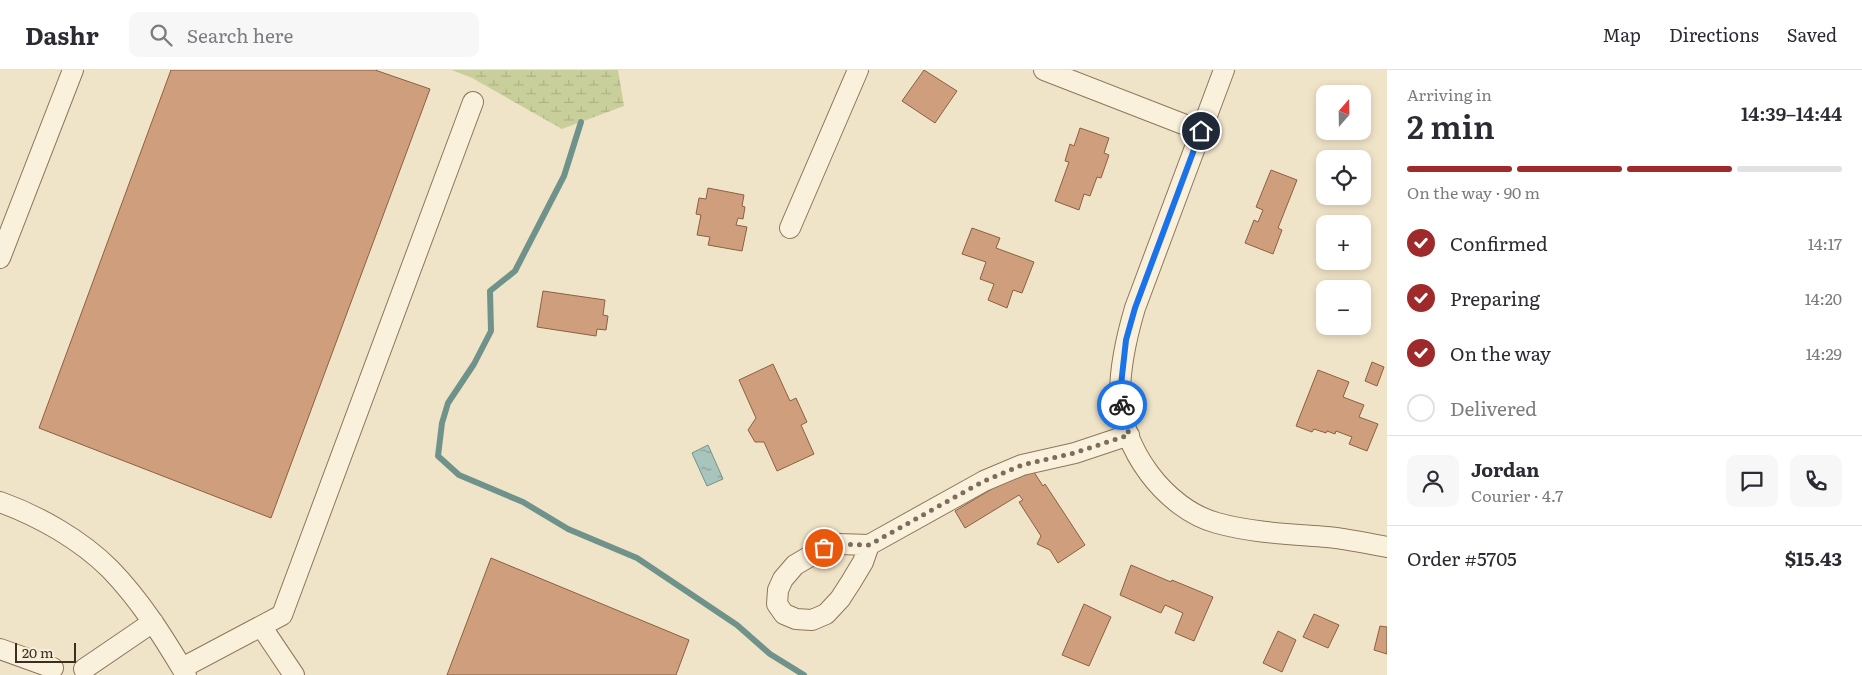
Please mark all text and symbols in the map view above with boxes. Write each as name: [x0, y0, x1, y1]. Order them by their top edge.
search box: [129, 12, 479, 57]
text: Dashr: [25, 17, 99, 52]
icon: search: [147, 21, 175, 49]
text: Search here: [187, 21, 293, 49]
text: Map: [1603, 21, 1641, 48]
text: Directions: [1669, 21, 1759, 48]
text: Saved: [1787, 21, 1837, 48]
text: Arriving in: [1407, 82, 1492, 106]
north arrow: [1316, 85, 1371, 140]
map controls: [1316, 85, 1371, 335]
text: 14:39–14:44: [1741, 99, 1842, 127]
text: 2 min: [1407, 101, 1495, 149]
pin: [1180, 110, 1222, 152]
icon: home: [1187, 117, 1215, 145]
button: locate: [1316, 150, 1371, 205]
text: On the way · 90 m: [1407, 180, 1540, 204]
button: +: [1316, 215, 1371, 270]
icon: check: [1407, 229, 1435, 257]
text: Confirmed: [1450, 229, 1548, 257]
text: 14:17: [1808, 231, 1842, 255]
button: −: [1316, 280, 1371, 335]
icon: check: [1407, 284, 1435, 312]
text: Preparing: [1450, 284, 1540, 312]
text: 14:20: [1805, 286, 1842, 310]
icon: check: [1407, 339, 1435, 367]
text: On the way: [1450, 339, 1551, 367]
text: 14:29: [1806, 341, 1842, 365]
courier: [1097, 380, 1147, 430]
icon: bike: [1108, 391, 1136, 419]
text: Delivered: [1450, 394, 1537, 422]
button: person: [1407, 455, 1459, 507]
text: Jordan: [1471, 455, 1540, 483]
button: chat: [1726, 455, 1778, 507]
button: phone: [1790, 455, 1842, 507]
text: Courier · 4.7: [1471, 483, 1563, 507]
pin: [803, 527, 845, 569]
icon: bag: [810, 534, 838, 562]
text: Order #5705: [1407, 544, 1517, 572]
text: $15.43: [1785, 544, 1842, 572]
scale bar: [15, 640, 76, 663]
text: 20 m: [22, 642, 54, 662]

